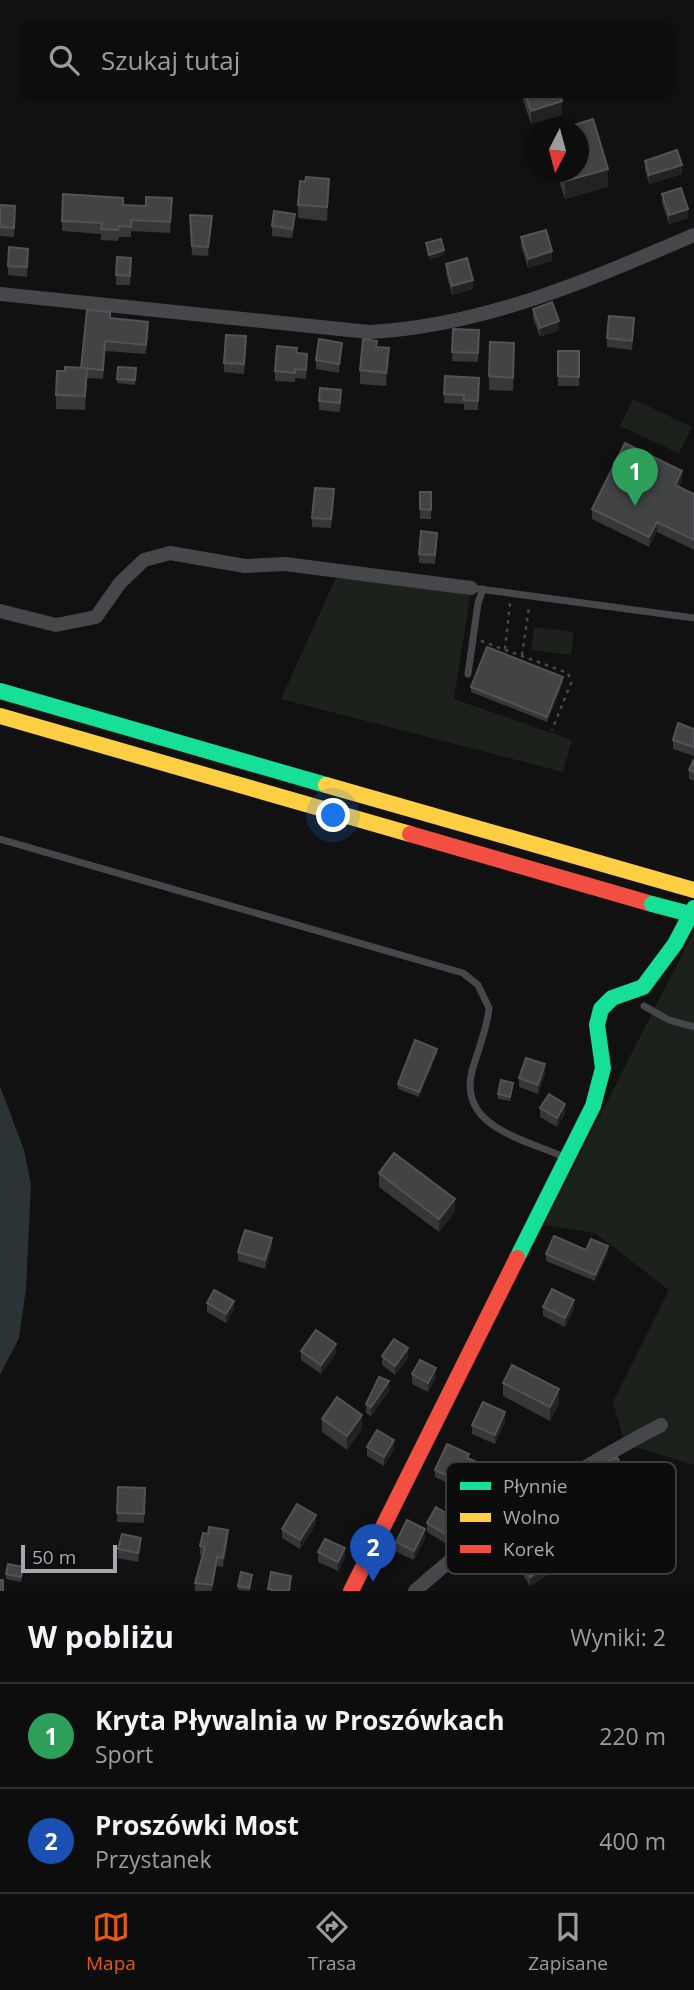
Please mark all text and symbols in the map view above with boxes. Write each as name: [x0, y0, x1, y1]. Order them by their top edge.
search box: [21, 21, 673, 98]
icon: search: [45, 41, 83, 79]
text: Szukaj tutaj: [101, 42, 240, 78]
north arrow: [526, 119, 589, 182]
pin: 1: [612, 448, 658, 506]
your location: [316, 798, 350, 832]
legend: [446, 1462, 676, 1574]
text: Płynnie: [503, 1473, 568, 1499]
text: Wolno: [503, 1504, 560, 1530]
pin: 2: [350, 1524, 396, 1582]
text: Korek: [503, 1536, 554, 1562]
scale bar: [21, 1542, 117, 1574]
text: 50 m: [32, 1544, 76, 1570]
text: W pobliżu: [28, 1616, 174, 1657]
text: Wyniki: 2: [570, 1621, 666, 1653]
text: Kryta Pływalnia w Proszówkach: [95, 1702, 505, 1738]
text: 1: [44, 1720, 58, 1752]
text: 220 m: [599, 1720, 666, 1752]
text: Sport: [95, 1738, 153, 1770]
text: Proszówki Most: [95, 1807, 299, 1843]
text: 2: [44, 1825, 58, 1857]
text: 400 m: [599, 1825, 666, 1857]
text: Przystanek: [95, 1843, 212, 1875]
tab: Mapa: [86, 1908, 136, 1976]
tab: Trasa: [308, 1908, 356, 1976]
tab: Zapisane: [528, 1908, 608, 1976]

